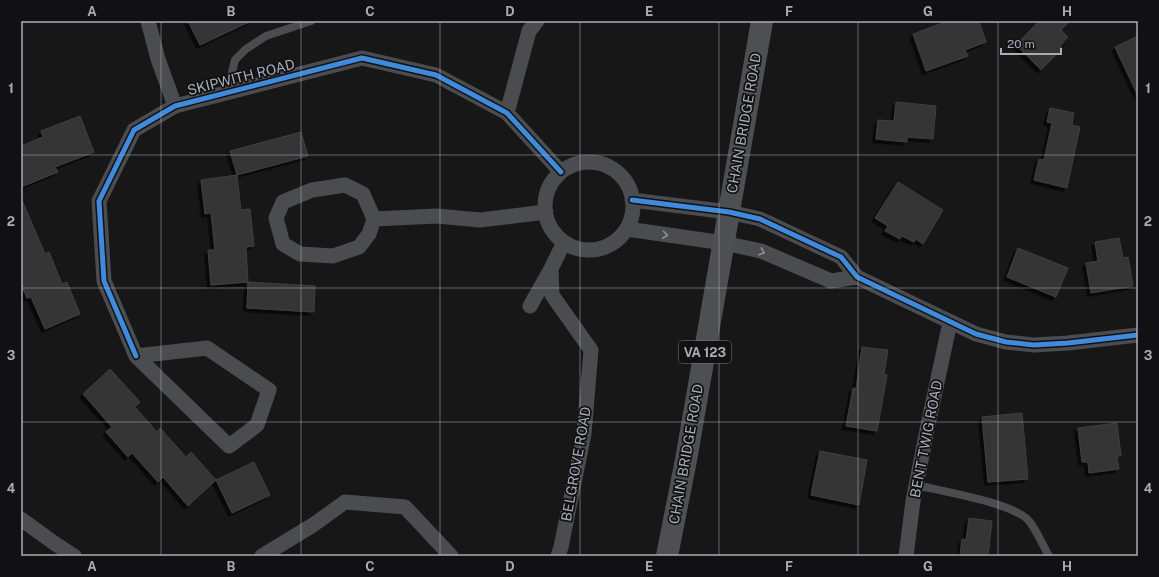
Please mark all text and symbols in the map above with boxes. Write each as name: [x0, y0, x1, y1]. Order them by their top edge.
text: A: [87, 4, 97, 19]
text: B: [227, 4, 236, 19]
text: C: [365, 4, 375, 19]
text: D: [505, 4, 515, 19]
text: E: [645, 4, 653, 19]
text: F: [785, 4, 793, 19]
text: G: [923, 4, 933, 19]
text: H: [1062, 4, 1072, 19]
scale bar: [1001, 30, 1061, 56]
text: 20 m: [1007, 37, 1035, 51]
street label: CHAIN BRIDGE ROAD: [724, 52, 764, 194]
street label: SKIPWITH ROAD: [186, 56, 296, 98]
text: 1: [8, 81, 14, 96]
text: 1: [1145, 81, 1151, 96]
text: 2: [7, 214, 15, 229]
text: 2: [1144, 214, 1152, 229]
one-way arrow: [662, 230, 668, 239]
one-way arrow: [758, 248, 765, 256]
road number: VA 123: [679, 341, 731, 363]
text: 3: [7, 348, 16, 363]
text: 3: [1144, 348, 1153, 363]
street label: BENT TWIG ROAD: [907, 379, 945, 499]
street label: CHAIN BRIDGE ROAD: [666, 383, 706, 525]
street label: BELGROVE ROAD: [558, 405, 594, 523]
text: 4: [7, 481, 16, 496]
text: 4: [1144, 481, 1153, 496]
text: A: [87, 559, 97, 574]
text: B: [227, 559, 236, 574]
text: C: [365, 559, 375, 574]
text: D: [505, 559, 515, 574]
text: E: [645, 559, 653, 574]
text: F: [785, 559, 793, 574]
text: G: [923, 559, 933, 574]
text: H: [1062, 559, 1072, 574]

